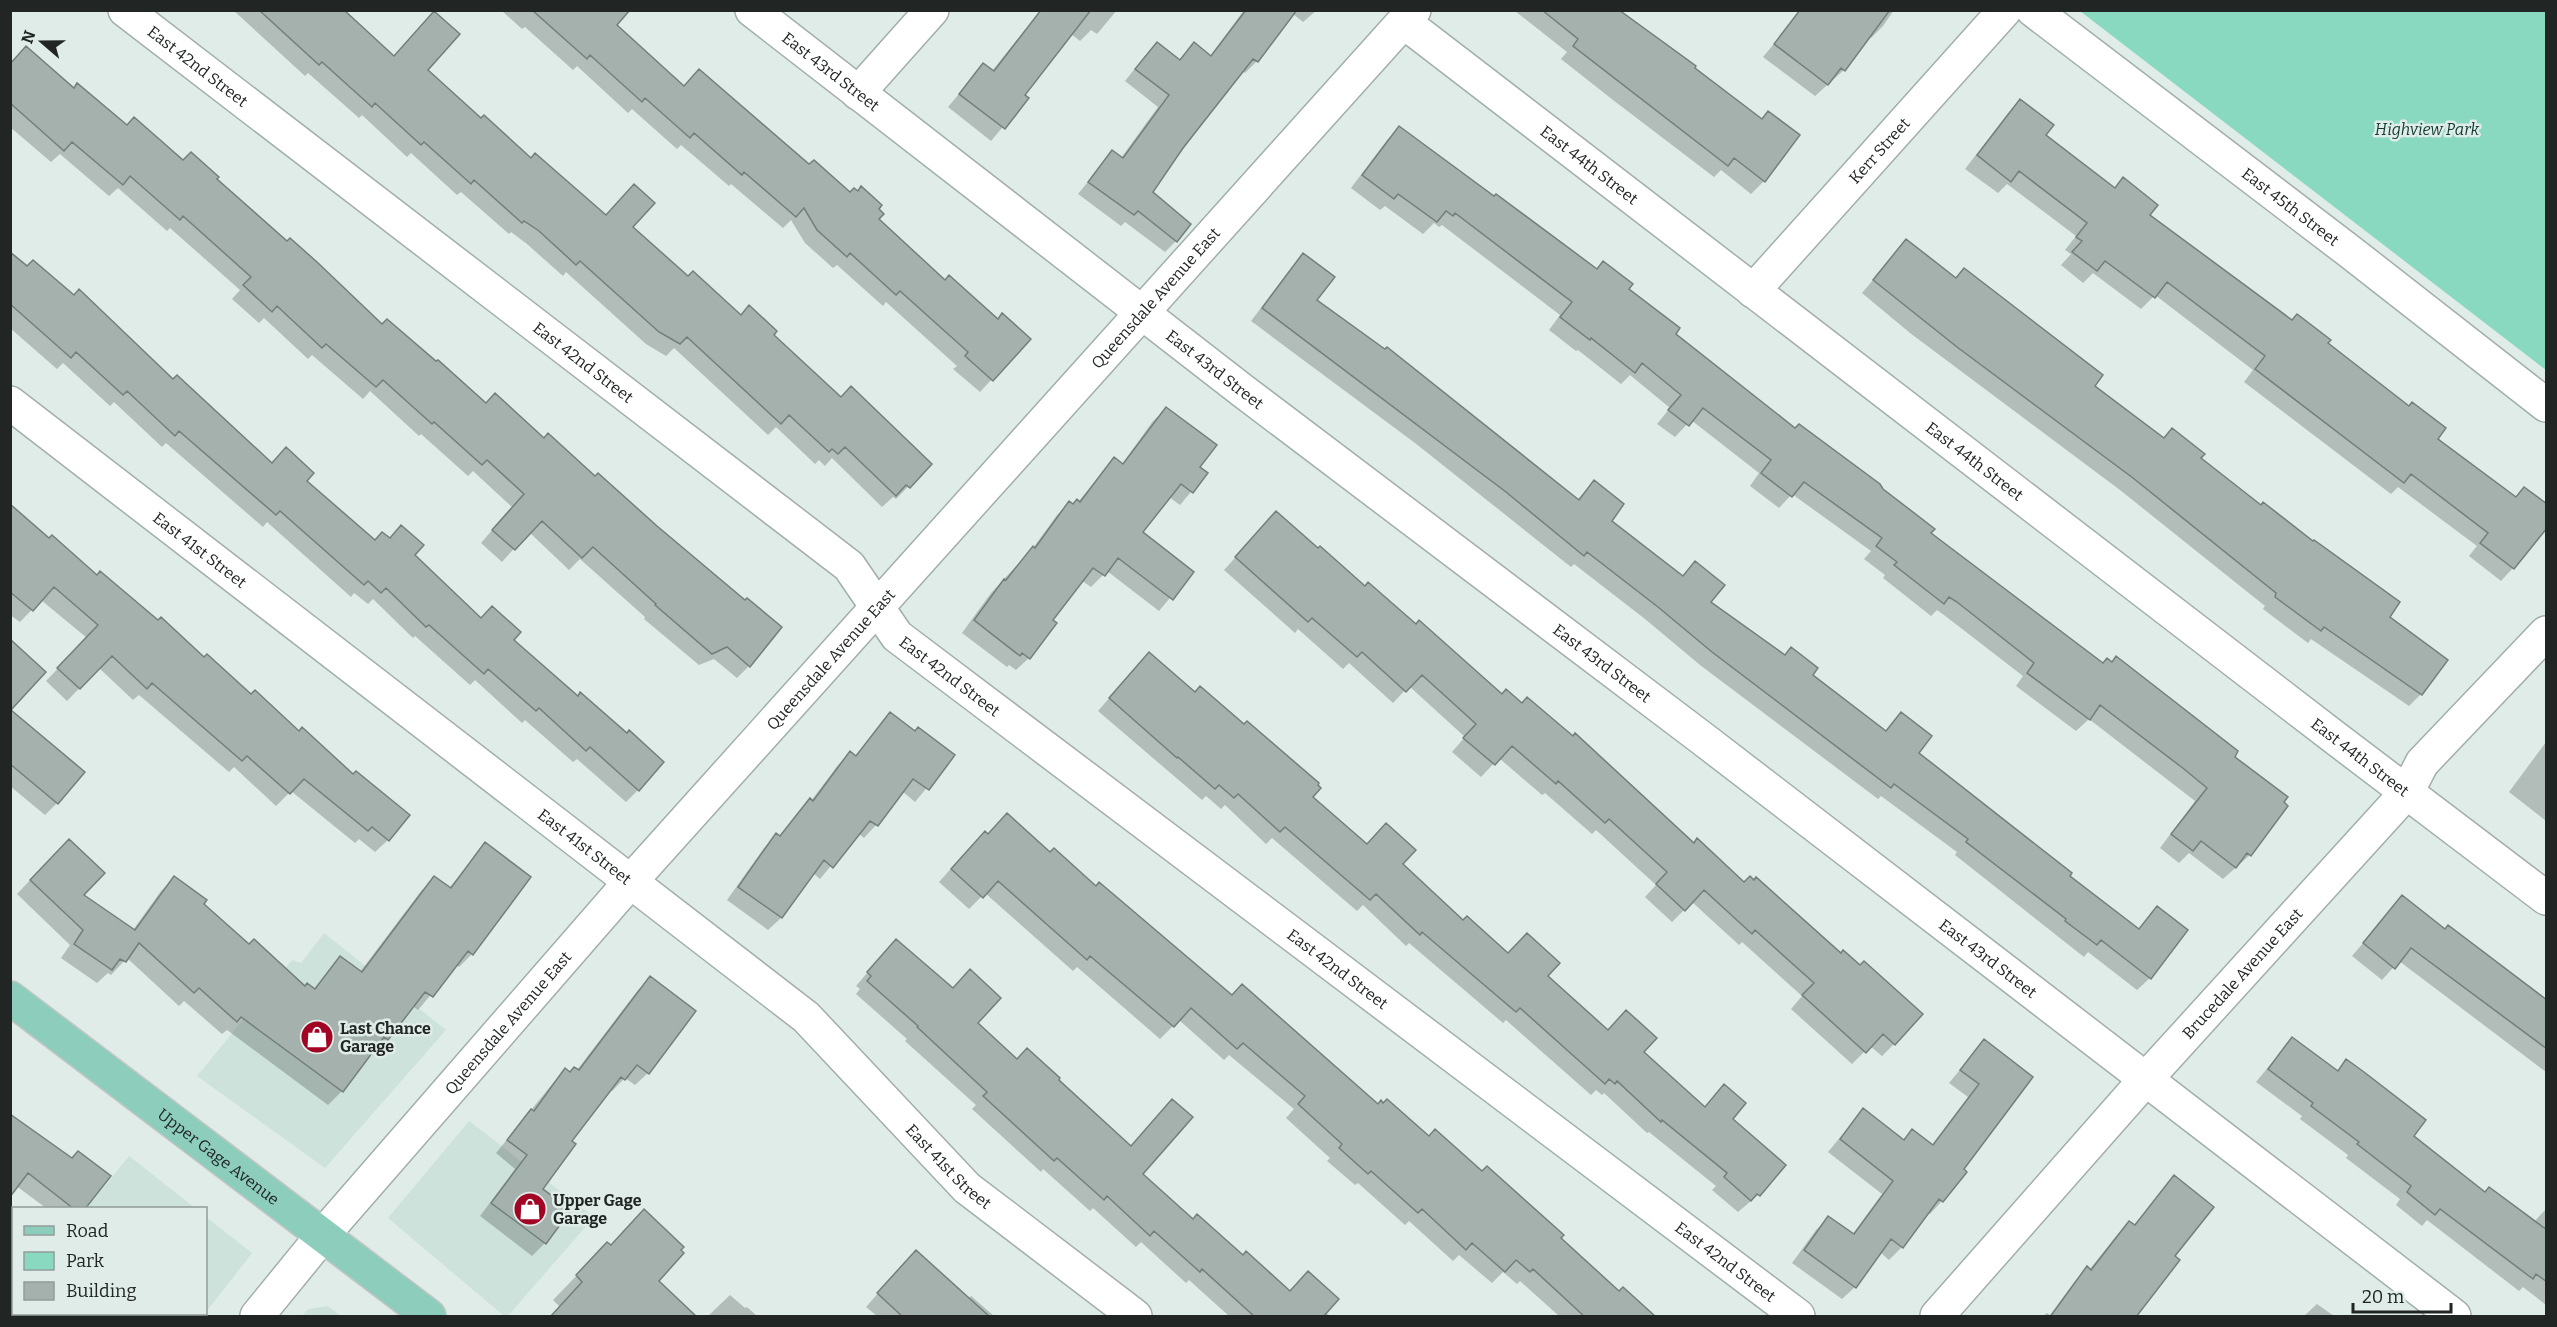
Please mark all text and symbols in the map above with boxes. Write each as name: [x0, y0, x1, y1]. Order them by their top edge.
north arrow: [12, 12, 72, 72]
street label: East 42nd Street: [144, 22, 252, 111]
text: N: [17, 28, 39, 46]
street label: East 43rd Street: [779, 28, 884, 115]
street label: Kerr Street: [1845, 113, 1914, 187]
park label: Highview Park: [2375, 120, 2479, 139]
street label: East 44th Street: [1537, 121, 1642, 208]
street label: East 45th Street: [2238, 163, 2343, 250]
street label: Queensdale Avenue East: [1087, 223, 1224, 372]
street label: East 42nd Street: [530, 318, 637, 407]
street label: East 43rd Street: [1163, 326, 1268, 413]
street label: East 44th Street: [1922, 417, 2027, 504]
street label: East 41st Street: [150, 508, 251, 592]
street label: Queensdale Avenue East: [762, 585, 899, 734]
street label: East 43rd Street: [1550, 620, 1655, 706]
street label: East 42nd Street: [896, 632, 1004, 720]
street label: East 44th Street: [2308, 714, 2413, 800]
street label: East 41st Street: [534, 804, 635, 889]
street label: Brucedale Avenue East: [2178, 904, 2306, 1042]
street label: East 43rd Street: [1936, 915, 2041, 1002]
street label: East 42nd Street: [1284, 925, 1392, 1013]
street label: Queensdale Avenue East: [441, 947, 575, 1098]
shop icon: Last Chance Garage: [299, 1019, 335, 1055]
place label: Last Chance Garage: [340, 1019, 431, 1056]
street label: Upper Gage Avenue: [154, 1104, 283, 1209]
street label: East 41st Street: [902, 1120, 995, 1213]
shop icon: Upper Gage Garage: [512, 1191, 548, 1227]
place label: Upper Gage Garage: [553, 1191, 642, 1228]
legend: [12, 1207, 207, 1315]
street label: East 42nd Street: [1672, 1217, 1780, 1306]
text: Road: [66, 1220, 109, 1242]
text: Park: [66, 1250, 105, 1272]
scale bar: [2353, 1276, 2450, 1314]
text: Building: [66, 1280, 137, 1302]
text: 20 m: [2362, 1286, 2404, 1308]

